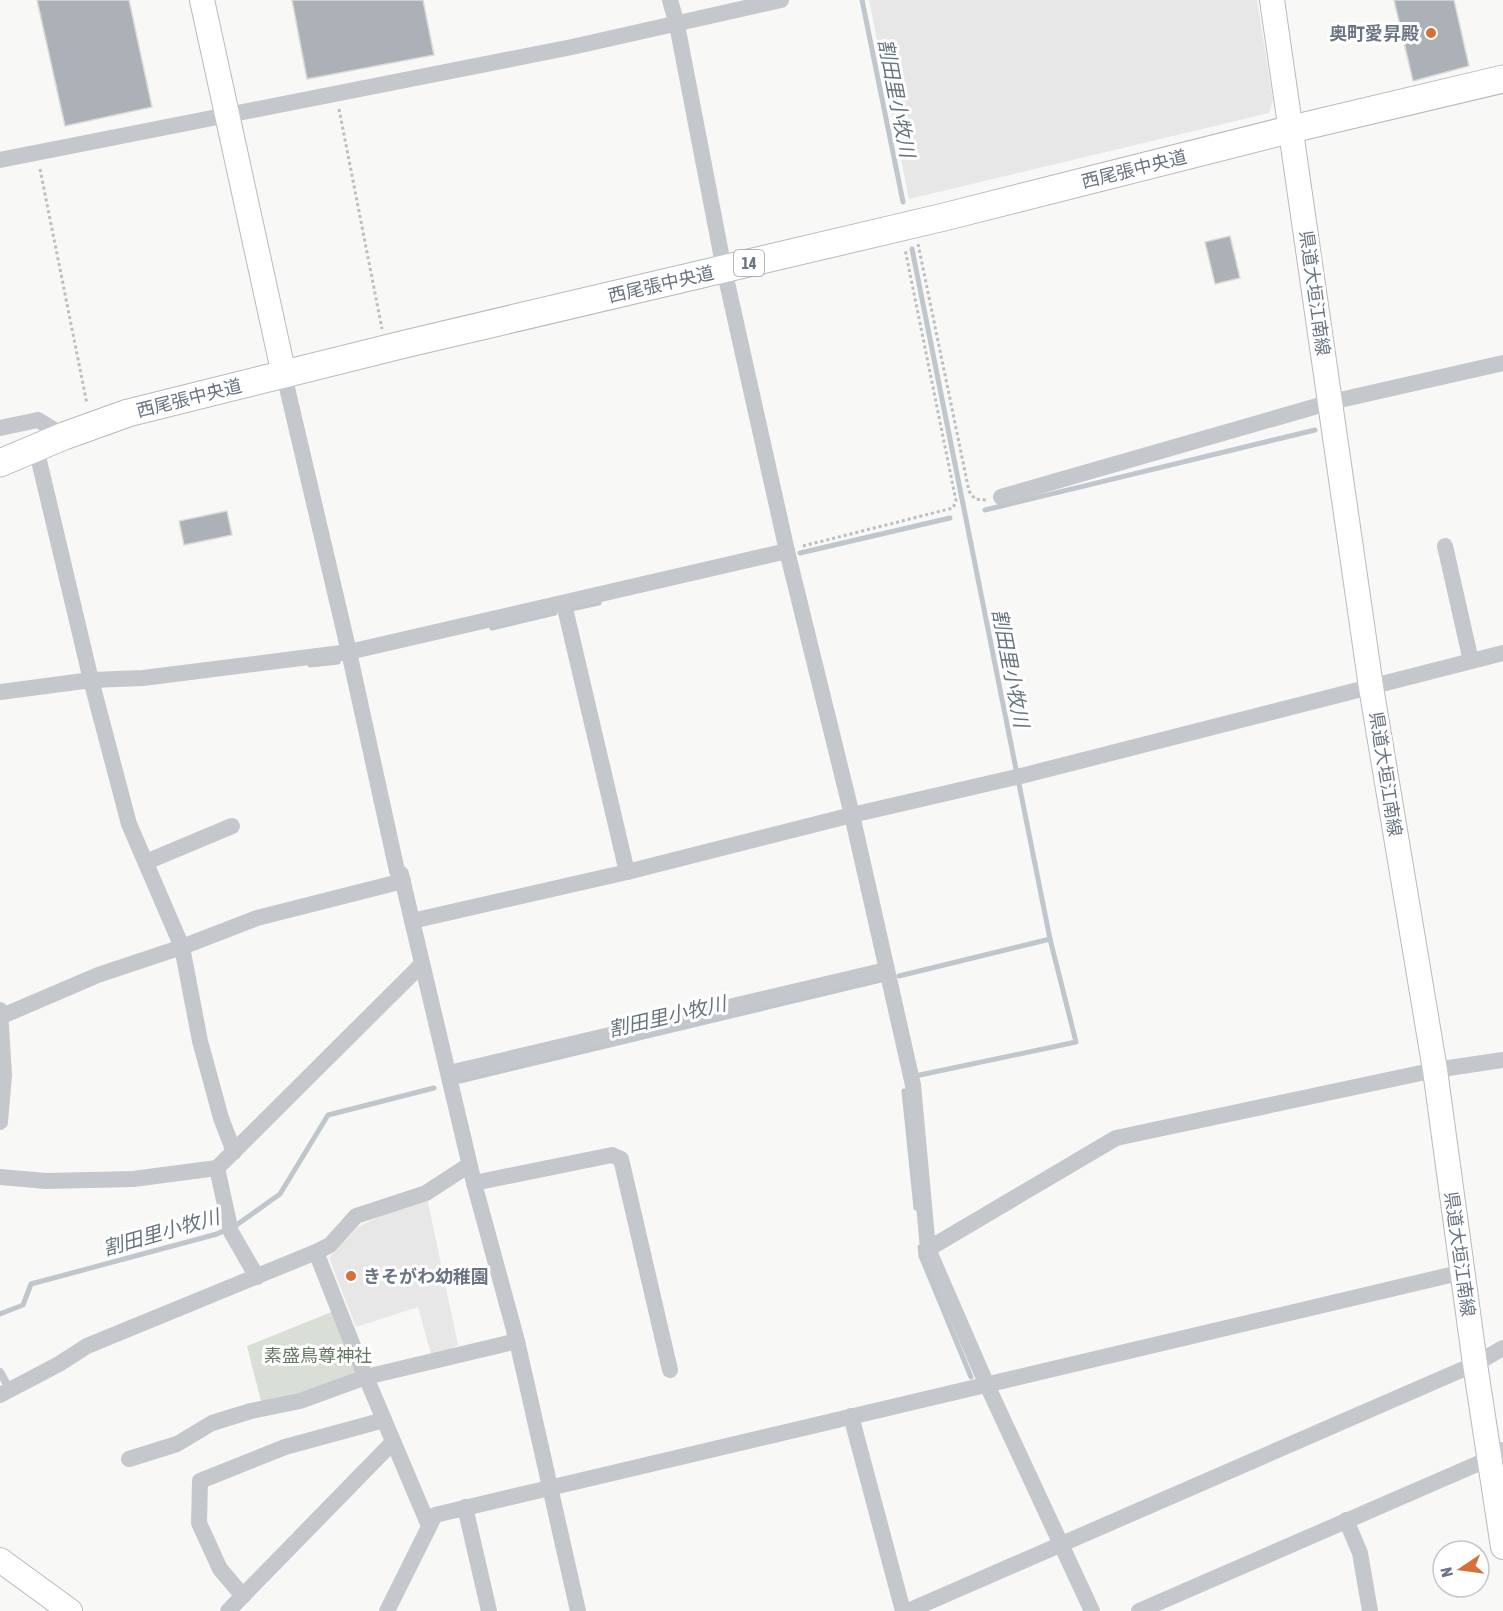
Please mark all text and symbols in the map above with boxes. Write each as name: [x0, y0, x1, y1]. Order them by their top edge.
place label: 奥町愛昇殿: [1329, 23, 1419, 44]
marker: 奥町愛昇殿: [1424, 26, 1438, 40]
water label: 割田里小牧川: [874, 37, 920, 161]
street label: 西尾張中央道: [1079, 146, 1189, 192]
street label: 県道大垣江南線: [1296, 229, 1334, 357]
road number: 14: [734, 250, 764, 276]
street label: 西尾張中央道: [606, 262, 716, 306]
street label: 西尾張中央道: [134, 375, 244, 421]
water label: 割田里小牧川: [988, 607, 1034, 731]
street label: 県道大垣江南線: [1366, 710, 1406, 838]
water label: 割田里小牧川: [606, 991, 730, 1041]
street label: 県道大垣江南線: [1441, 1190, 1479, 1318]
water label: 割田里小牧川: [100, 1204, 224, 1260]
place label: きそがわ幼稚園: [363, 1266, 489, 1287]
marker: きそがわ幼稚園: [344, 1269, 358, 1283]
park label: 素盛鳥尊神社: [264, 1345, 372, 1366]
north arrow: [1431, 1539, 1491, 1599]
text: N: [1437, 1566, 1456, 1579]

